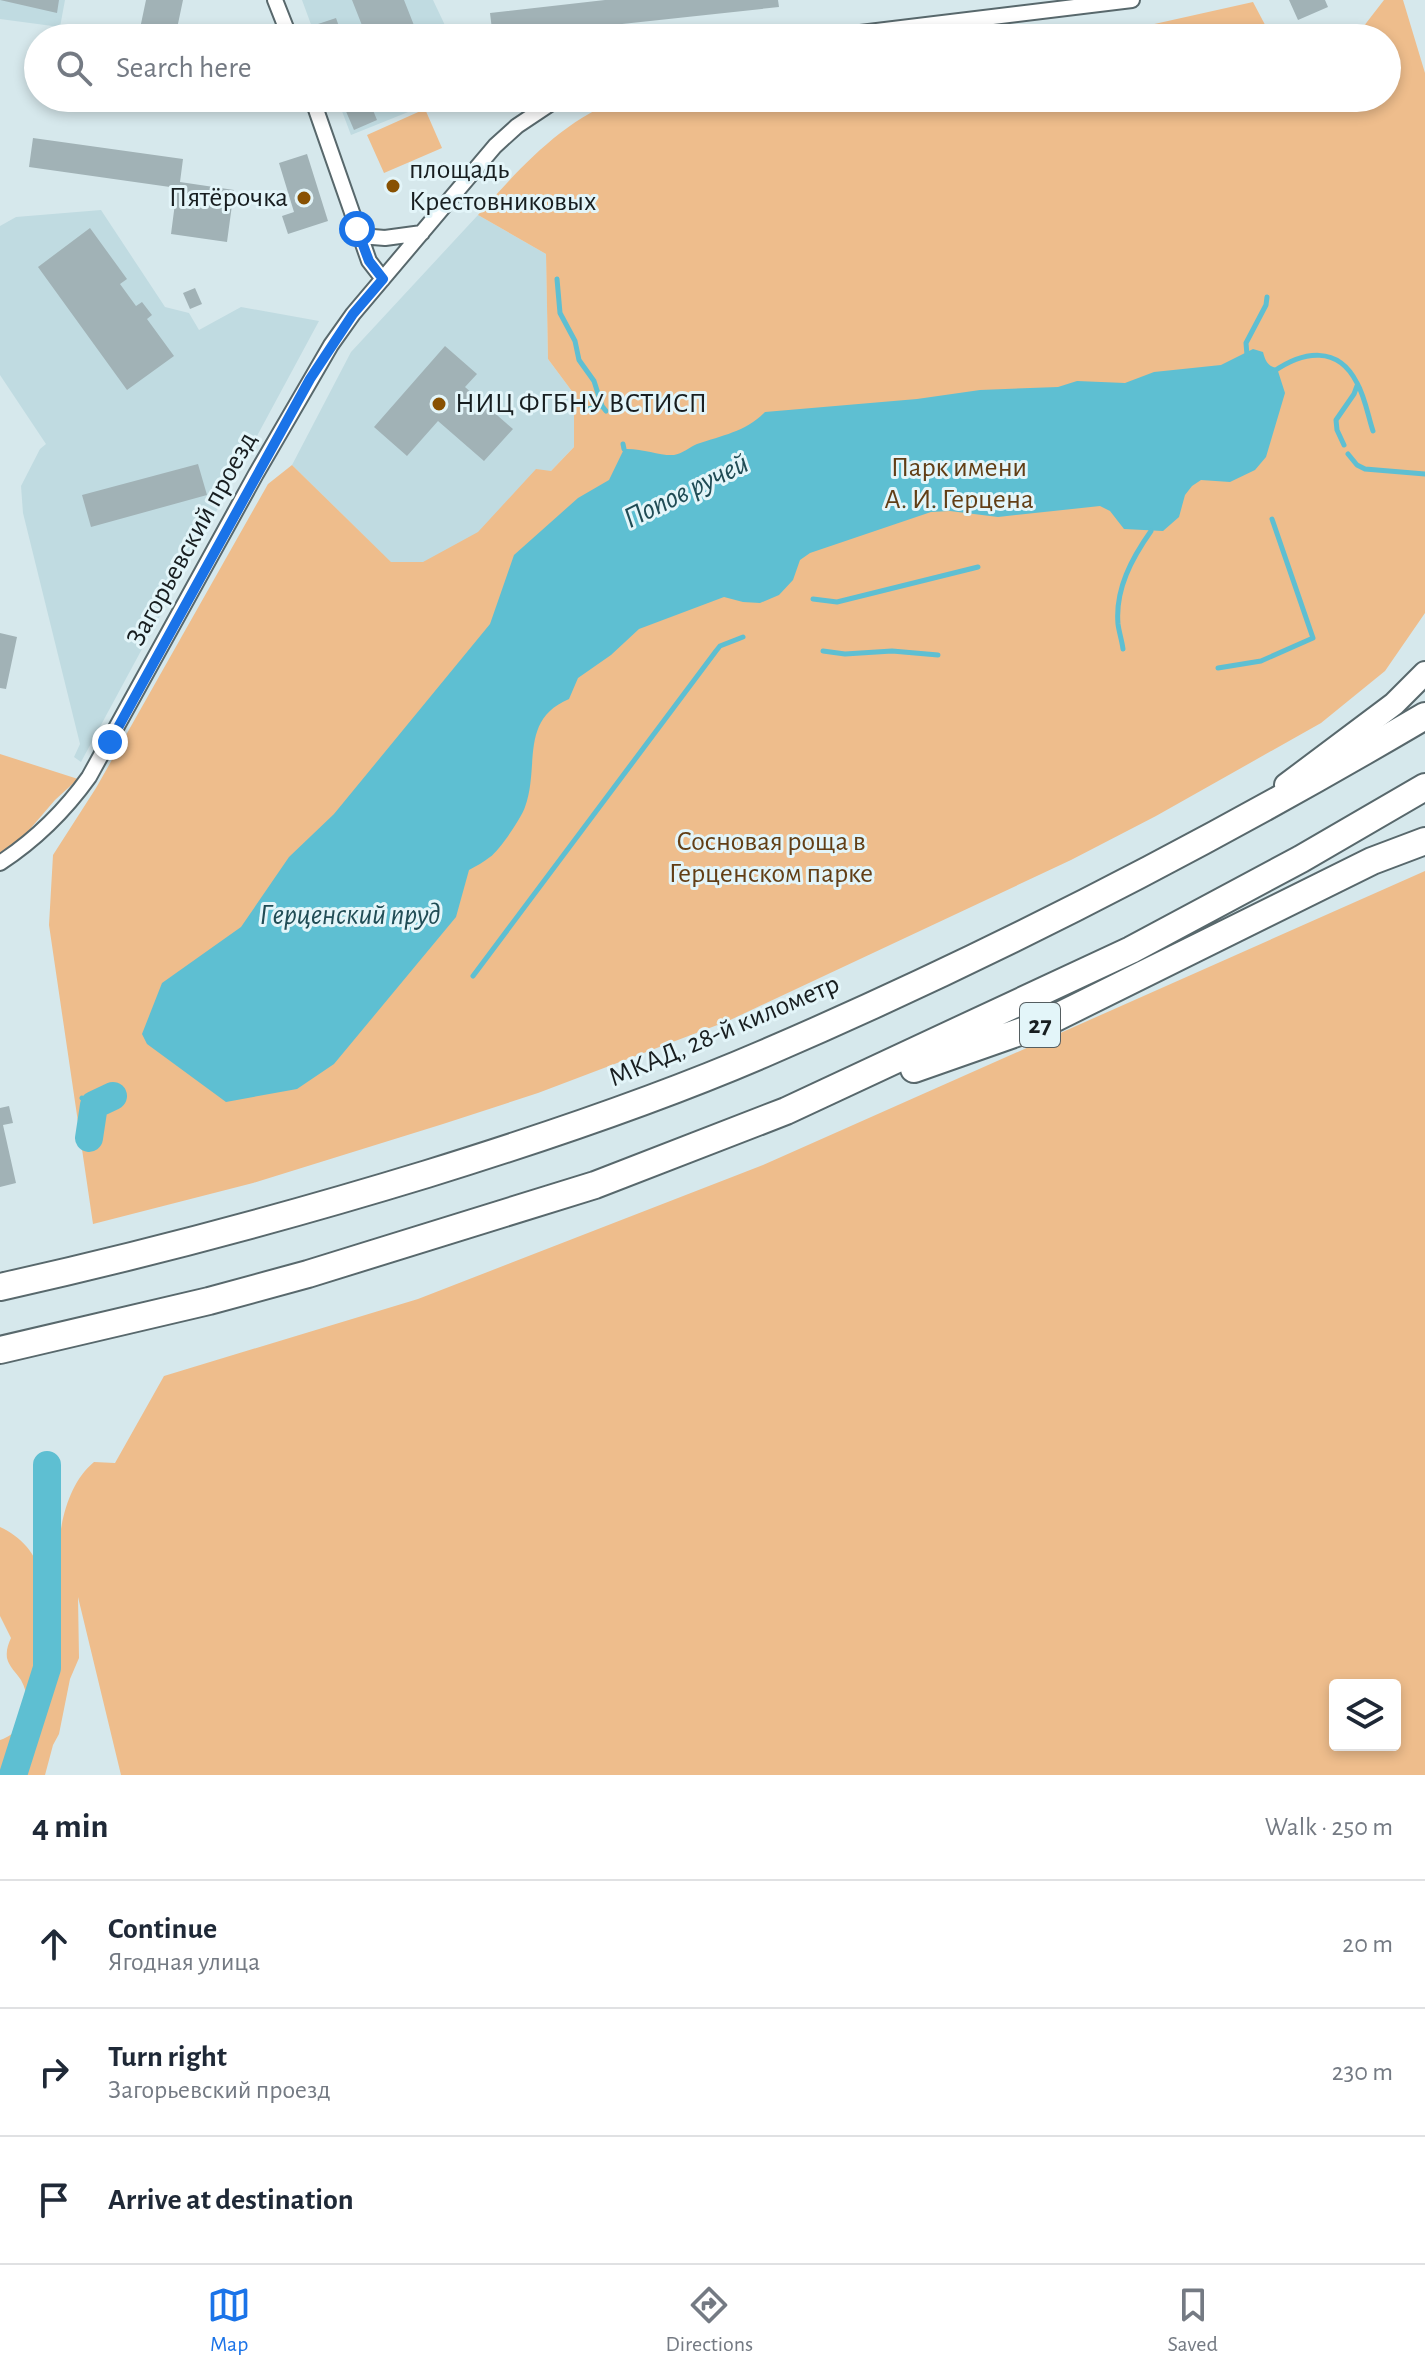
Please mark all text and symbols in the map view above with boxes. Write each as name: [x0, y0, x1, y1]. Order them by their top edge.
search box: [24, 24, 1401, 112]
icon: search: [52, 46, 96, 90]
text: Search here: [116, 53, 252, 83]
place label: площадь Крестовниковых: [409, 156, 596, 216]
marker: площадь Крестовниковых: [384, 177, 402, 195]
place label: Пятёрочка: [169, 184, 288, 212]
marker: Пятёрочка: [295, 189, 313, 207]
route start: [339, 211, 375, 247]
place label: НИЦ ФГБНУ ВСТИСП: [455, 390, 707, 418]
marker: НИЦ ФГБНУ ВСТИСП: [430, 395, 448, 413]
street label: Загорьевский проезд: [122, 427, 262, 651]
water label: Попов ручей: [619, 448, 753, 534]
park label: Парк имени А. И. Герцена: [884, 454, 1034, 514]
route end: [92, 724, 128, 760]
park label: Сосновая роща в Герценском парке: [669, 828, 873, 888]
water label: Герценский пруд: [260, 900, 441, 930]
street label: МКАД, 28-й километр: [605, 970, 843, 1092]
road number: 27: [1020, 1003, 1060, 1047]
map controls: [1329, 1679, 1401, 1751]
button: layers: [1329, 1679, 1401, 1751]
text: 4 min: [32, 1810, 109, 1844]
text: Walk · 250 m: [1265, 1814, 1393, 1840]
text: Continue: [108, 1914, 217, 1944]
icon: ahead: [32, 1922, 76, 1966]
text: 20 m: [1342, 1931, 1393, 1957]
text: Ягодная улица: [108, 1949, 260, 1975]
text: Turn right: [108, 2042, 227, 2072]
icon: right: [32, 2050, 76, 2094]
text: 230 m: [1332, 2059, 1393, 2085]
text: Загорьевский проезд: [108, 2077, 331, 2103]
icon: arrive: [32, 2178, 76, 2222]
text: Arrive at destination: [108, 2185, 354, 2215]
tab: Map: [207, 2283, 251, 2357]
tab: Directions: [665, 2283, 753, 2357]
tab: Saved: [1167, 2283, 1218, 2357]

